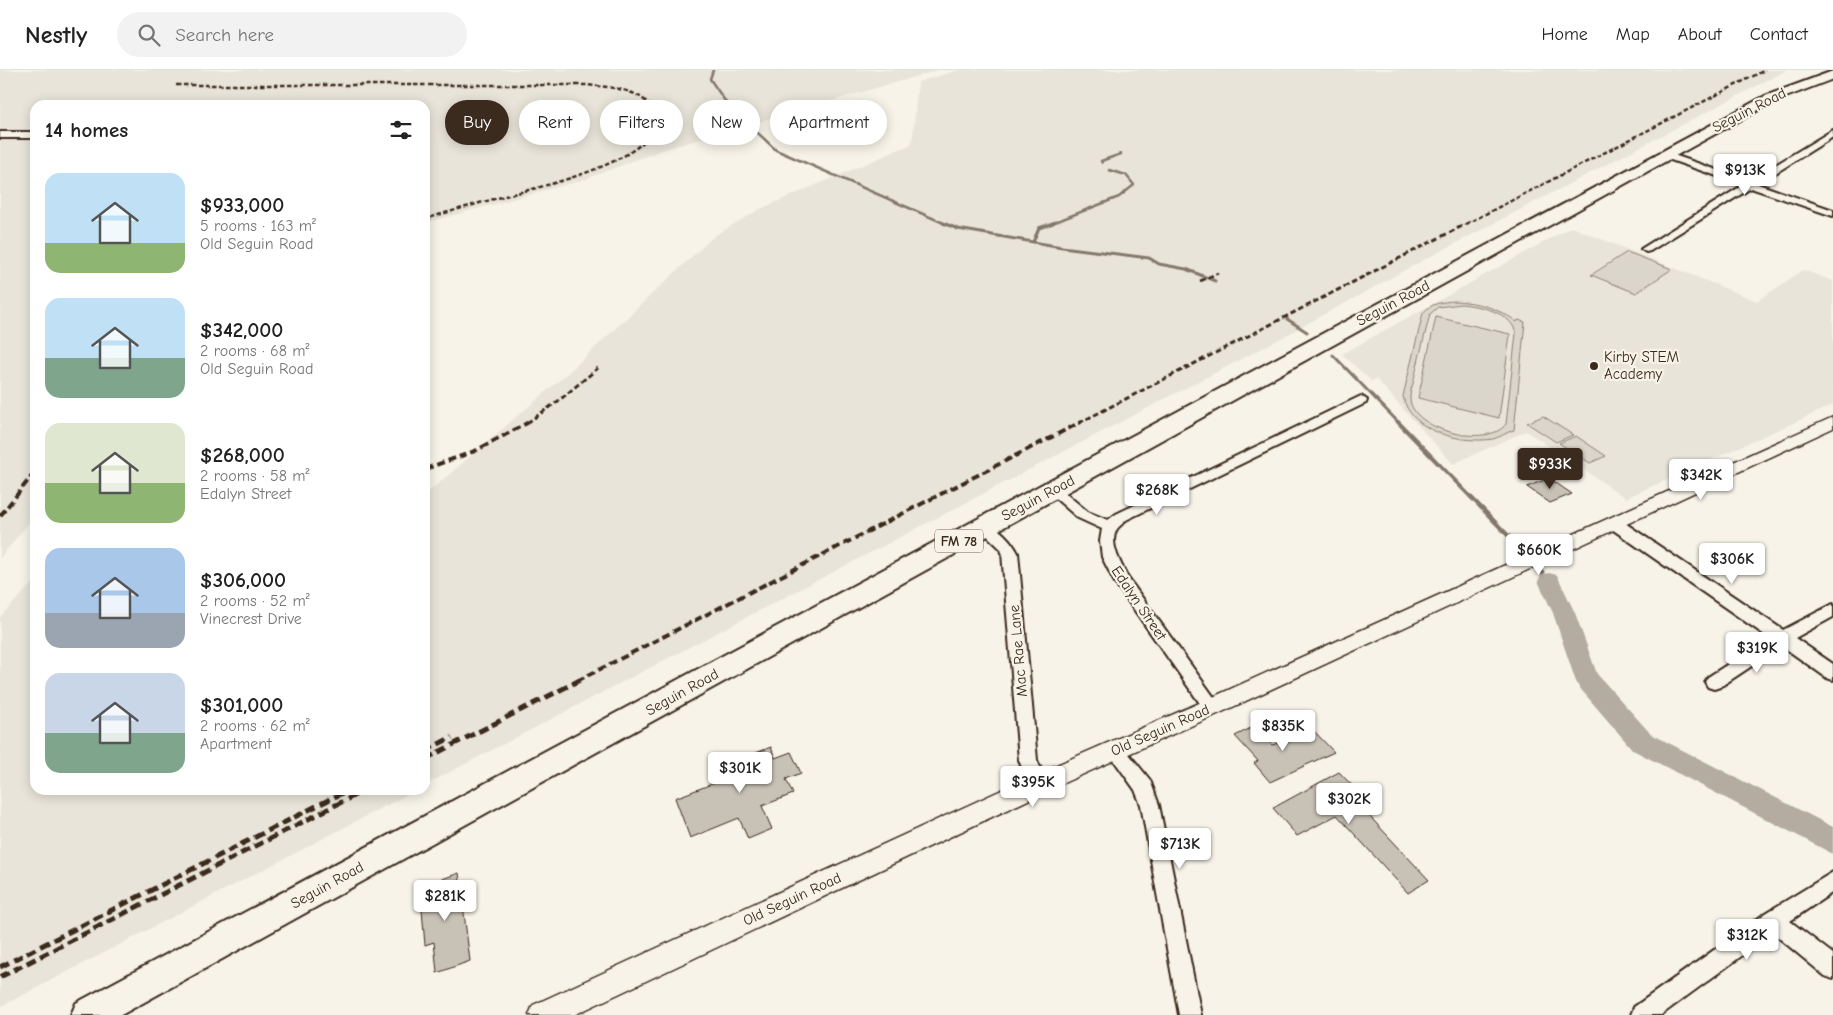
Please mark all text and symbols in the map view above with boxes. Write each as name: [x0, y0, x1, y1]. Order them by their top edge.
search box: [117, 12, 467, 57]
text: Nestly: [25, 21, 87, 49]
icon: search: [135, 21, 163, 49]
text: Search here: [175, 24, 274, 46]
text: Home: [1541, 24, 1588, 45]
text: Map: [1616, 24, 1650, 45]
text: About: [1678, 24, 1722, 45]
text: Contact: [1750, 24, 1808, 45]
street label: Seguin Road: [1709, 84, 1789, 136]
chip: Buy: [445, 100, 509, 145]
chip: Rent: [519, 100, 590, 145]
chip: Filters: [600, 100, 683, 145]
chip: New: [693, 100, 760, 145]
chip: Apartment: [770, 100, 887, 145]
icon: filters: [387, 116, 415, 144]
text: 14 homes: [45, 118, 128, 142]
pin: $913K: [1710, 154, 1780, 196]
text: $913K: [1724, 161, 1766, 179]
icon: home: [85, 193, 145, 253]
text: $933,000: [200, 193, 284, 217]
text: 5 rooms · 163 m²: [200, 217, 316, 235]
text: Old Seguin Road: [200, 235, 314, 253]
street label: Seguin Road: [1353, 276, 1433, 330]
icon: home: [85, 318, 145, 378]
text: $342,000: [200, 318, 283, 342]
text: 2 rooms · 68 m²: [200, 342, 310, 360]
place label: Kirby STEM Academy: [1604, 348, 1679, 383]
text: Old Seguin Road: [200, 360, 314, 378]
marker: Kirby STEM Academy: [1588, 360, 1600, 372]
icon: home: [85, 443, 145, 503]
text: $268,000: [200, 443, 285, 467]
pin: $933K: [1515, 448, 1585, 490]
text: $933K: [1529, 455, 1571, 473]
pin: $342K: [1666, 458, 1736, 501]
text: $342K: [1680, 466, 1722, 484]
text: 2 rooms · 58 m²: [200, 467, 310, 485]
street label: Seguin Road: [998, 471, 1078, 525]
pin: $268K: [1122, 474, 1192, 516]
text: $268K: [1135, 481, 1179, 499]
text: Edalyn Street: [200, 485, 291, 503]
road number: FM 78: [935, 530, 983, 552]
pin: $660K: [1504, 534, 1574, 576]
text: $660K: [1517, 541, 1561, 559]
pin: $306K: [1697, 542, 1767, 585]
text: $306K: [1710, 550, 1754, 568]
street label: Edalyn Street: [1108, 562, 1171, 644]
icon: home: [85, 568, 145, 628]
text: $306,000: [200, 568, 286, 592]
text: 2 rooms · 52 m²: [200, 592, 310, 610]
street label: Mac Rae Lane: [1005, 604, 1031, 698]
text: Vinecrest Drive: [200, 610, 302, 628]
pin: $319K: [1722, 632, 1792, 674]
text: $319K: [1736, 639, 1778, 657]
street label: Seguin Road: [642, 665, 722, 719]
icon: home: [85, 693, 145, 753]
text: $301,000: [200, 693, 283, 717]
street label: Old Seguin Road: [1108, 700, 1212, 760]
pin: $835K: [1248, 710, 1318, 752]
text: 2 rooms · 62 m²: [200, 717, 310, 735]
text: $835K: [1261, 717, 1305, 735]
text: Apartment: [200, 735, 272, 753]
pin: $301K: [705, 752, 775, 794]
text: $301K: [719, 759, 761, 777]
pin: $395K: [998, 766, 1068, 808]
text: $395K: [1011, 773, 1055, 791]
pin: $302K: [1314, 782, 1384, 825]
text: $302K: [1327, 790, 1371, 808]
pin: $713K: [1145, 828, 1215, 870]
text: $713K: [1160, 835, 1200, 853]
street label: Seguin Road: [287, 858, 367, 912]
street label: Old Seguin Road: [740, 868, 844, 930]
pin: $281K: [410, 880, 480, 922]
text: $281K: [424, 887, 466, 905]
pin: $312K: [1712, 918, 1782, 961]
text: $312K: [1727, 926, 1767, 944]

